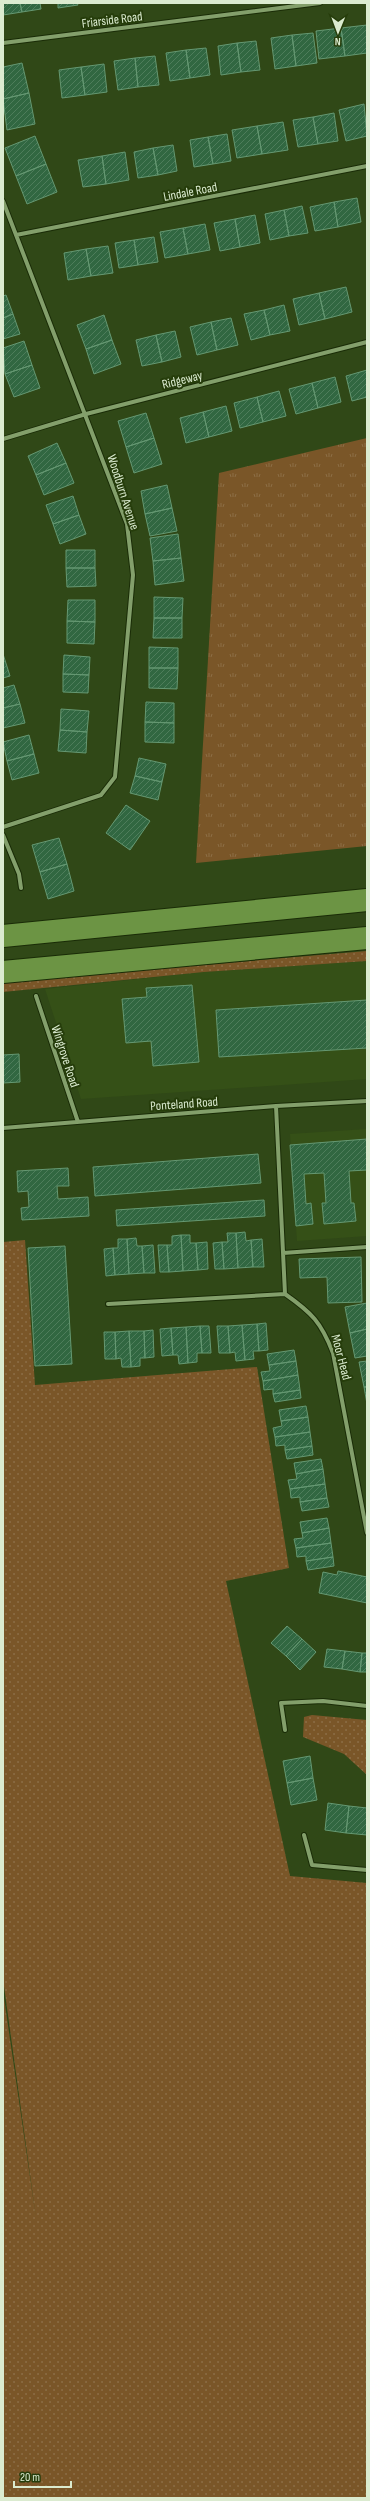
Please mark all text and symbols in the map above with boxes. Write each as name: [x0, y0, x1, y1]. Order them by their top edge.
street label: Friarside Road: [81, 8, 143, 32]
north arrow: [318, 12, 358, 52]
text: N: [335, 35, 341, 48]
street label: Lindale Road: [162, 179, 219, 205]
street label: Ridgeway: [160, 367, 204, 393]
street label: Woodburn Avenue: [103, 453, 143, 532]
street label: Wingrove Road: [48, 1023, 83, 1089]
street label: Ponteland Road: [150, 1094, 218, 1114]
street label: Moor Head: [327, 1333, 355, 1382]
scale bar: [14, 2463, 71, 2489]
text: 20 m: [20, 2470, 40, 2485]

